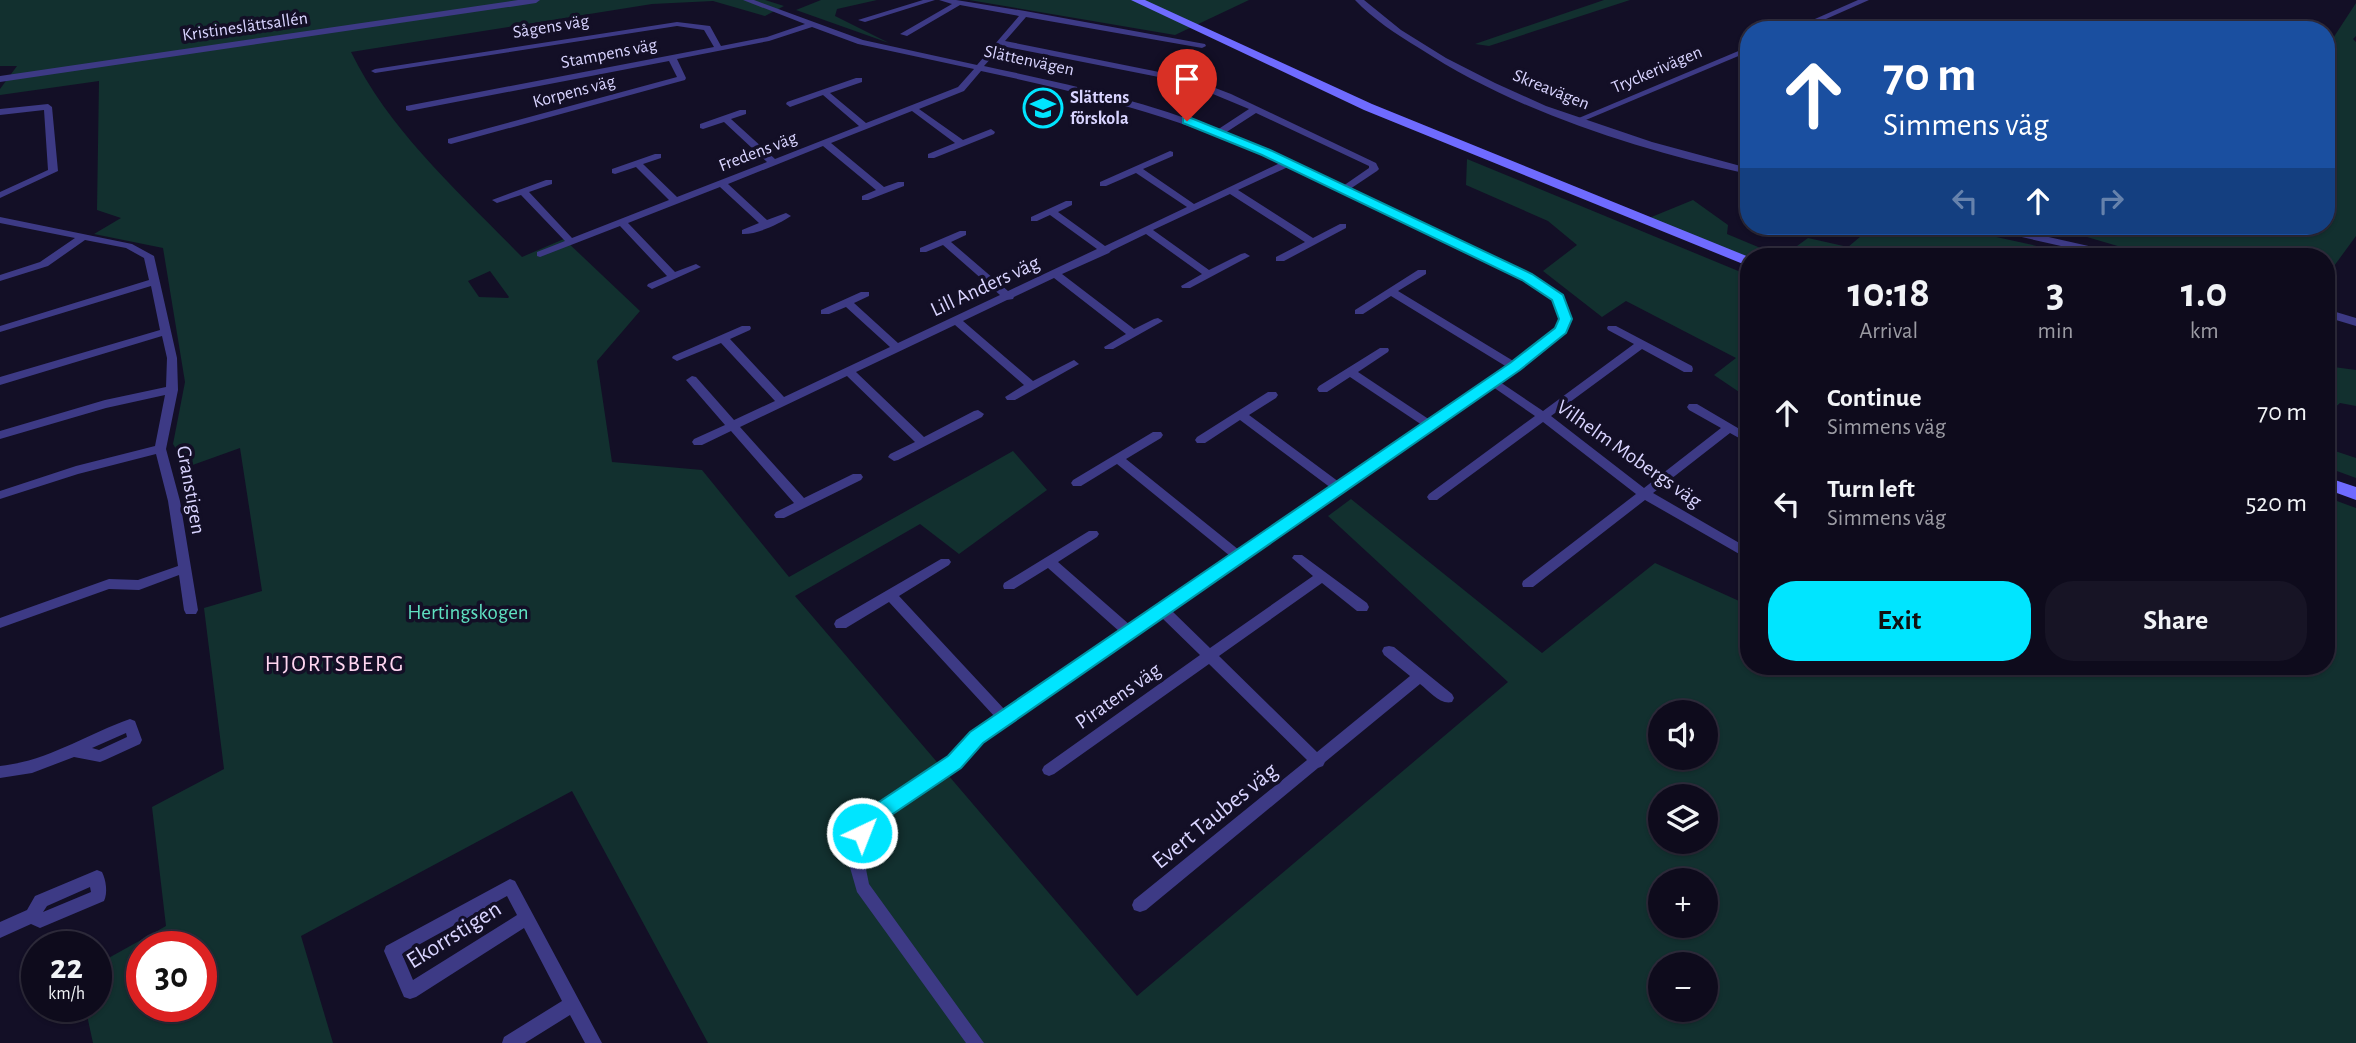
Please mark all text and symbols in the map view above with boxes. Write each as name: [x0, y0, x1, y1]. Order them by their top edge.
street label: Kristineslättsallén: [181, 9, 309, 45]
street label: Sågens väg: [512, 12, 591, 42]
street label: Stampens väg: [559, 36, 659, 72]
street label: Slättenvägen: [982, 43, 1076, 79]
street label: Tryckerivägen: [1609, 43, 1705, 97]
pin: [1157, 49, 1217, 121]
icon: ahead: [1768, 49, 1859, 140]
text: 70 m: [1883, 51, 1977, 100]
icon: arrive: [1168, 60, 1206, 98]
street label: Skreavägen: [1510, 67, 1592, 113]
street label: Korpens väg: [531, 72, 617, 112]
school or university icon: Slättens förskola: [1022, 87, 1064, 129]
place label: Slättens förskola: [1070, 89, 1129, 128]
text: Simmens väg: [1883, 109, 2049, 141]
street label: Fredens väg: [716, 129, 800, 175]
icon: left: [1946, 182, 1984, 220]
icon: ahead: [2019, 182, 2057, 220]
icon: right: [2092, 182, 2130, 220]
street label: Lill Anders väg: [927, 251, 1043, 320]
text: 10:18: [1848, 272, 1930, 314]
text: 3: [2046, 272, 2064, 314]
text: 1.0: [2181, 272, 2227, 314]
text: Arrival: [1859, 320, 1918, 343]
text: min: [2037, 320, 2073, 343]
text: km: [2190, 320, 2219, 343]
text: Continue: [1827, 385, 1922, 411]
icon: ahead: [1768, 394, 1806, 432]
street label: Vilhelm Mobergs väg: [1553, 396, 1706, 512]
text: 70 m: [2257, 399, 2307, 425]
text: Simmens väg: [1827, 416, 1946, 439]
street label: Granstigen: [173, 444, 209, 536]
text: Turn left: [1827, 476, 1915, 502]
icon: left: [1768, 485, 1806, 523]
text: 520 m: [2245, 490, 2307, 516]
text: Simmens väg: [1827, 507, 1946, 530]
button: Exit: [1768, 581, 2031, 661]
button: Share: [2045, 581, 2307, 661]
park label: Hertingskogen: [407, 602, 529, 623]
district label: HJORTSBERG: [265, 653, 405, 676]
street label: Piratens väg: [1071, 659, 1165, 733]
map controls: [1648, 700, 1718, 1022]
button: sound: [1648, 700, 1718, 770]
street label: Evert Taubes väg: [1148, 758, 1282, 874]
button: layers: [1648, 784, 1718, 854]
position arrow: [825, 796, 899, 870]
button: +: [1648, 868, 1718, 938]
street label: Ekorrstigen: [402, 897, 506, 973]
speed limit sign: 30: [126, 931, 217, 1022]
text: 22: [50, 950, 83, 985]
button: −: [1648, 952, 1718, 1022]
text: km/h: [48, 985, 85, 1003]

